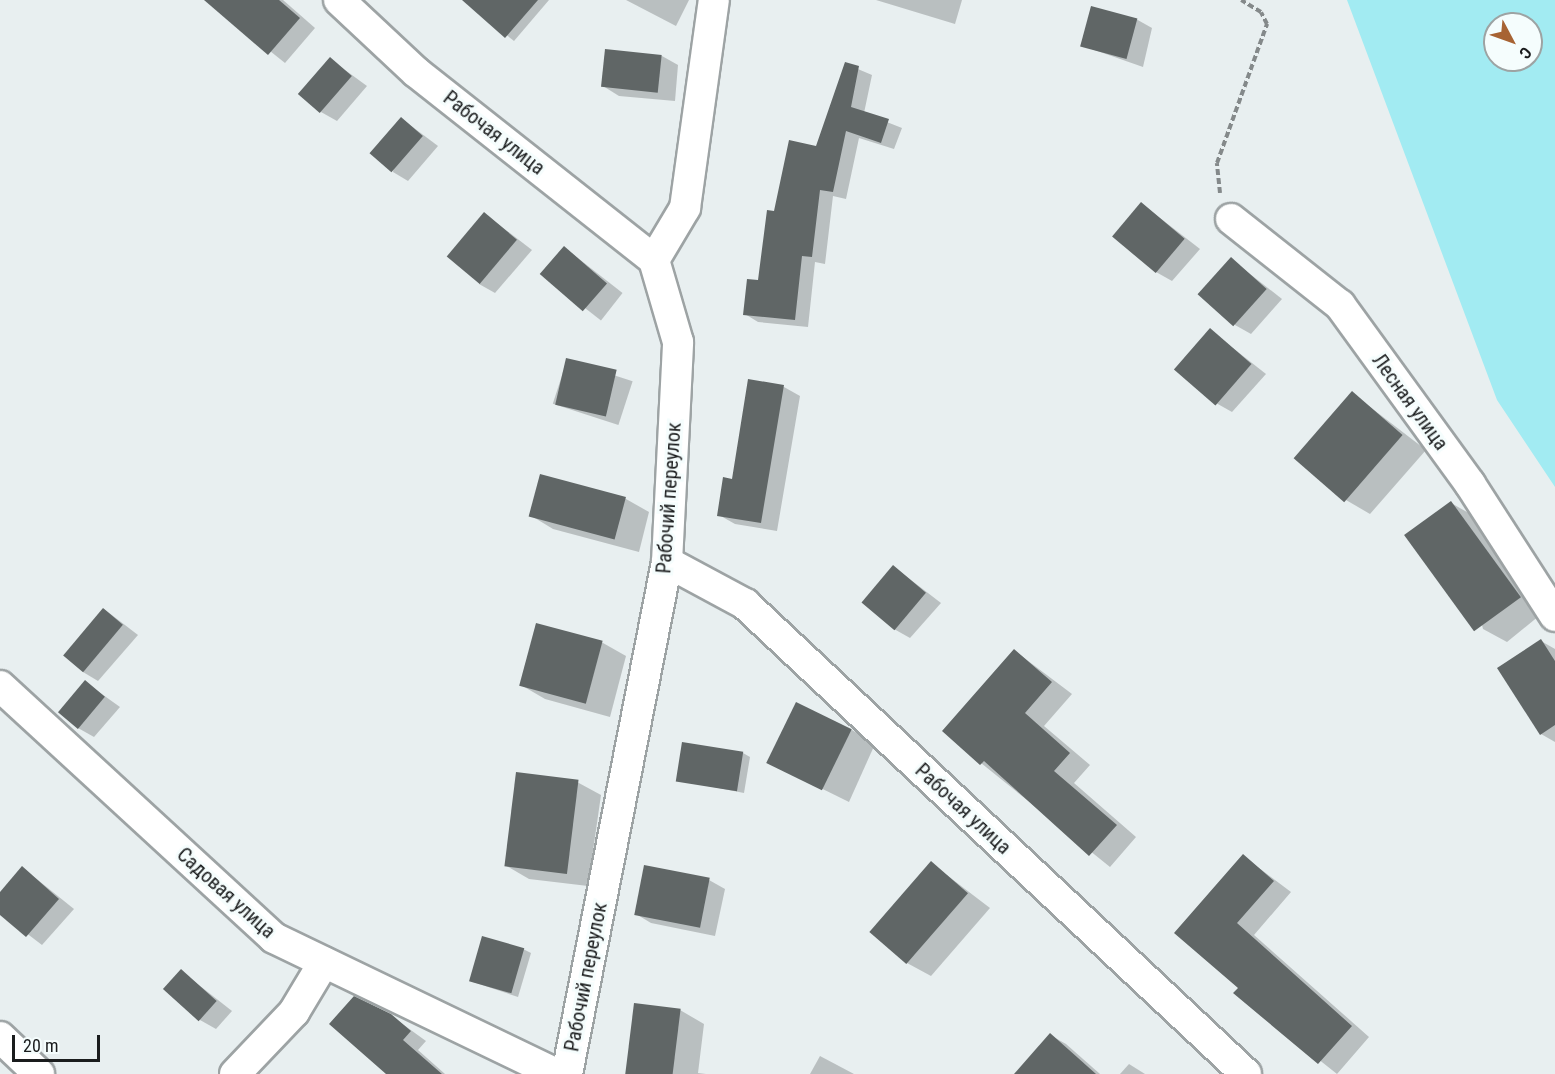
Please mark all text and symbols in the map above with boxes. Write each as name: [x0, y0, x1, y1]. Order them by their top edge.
north arrow: [1483, 12, 1543, 72]
text: С: [1515, 43, 1536, 63]
street label: Рабочая улица: [439, 86, 549, 180]
street label: Лесная улица: [1367, 349, 1453, 455]
street label: Рабочий переулок: [652, 422, 686, 574]
street label: Рабочая улица: [910, 759, 1016, 859]
street label: Садовая улица: [172, 843, 280, 943]
street label: Рабочий переулок: [560, 900, 612, 1054]
scale bar: [15, 1023, 104, 1061]
text: 20 m: [23, 1035, 58, 1056]

